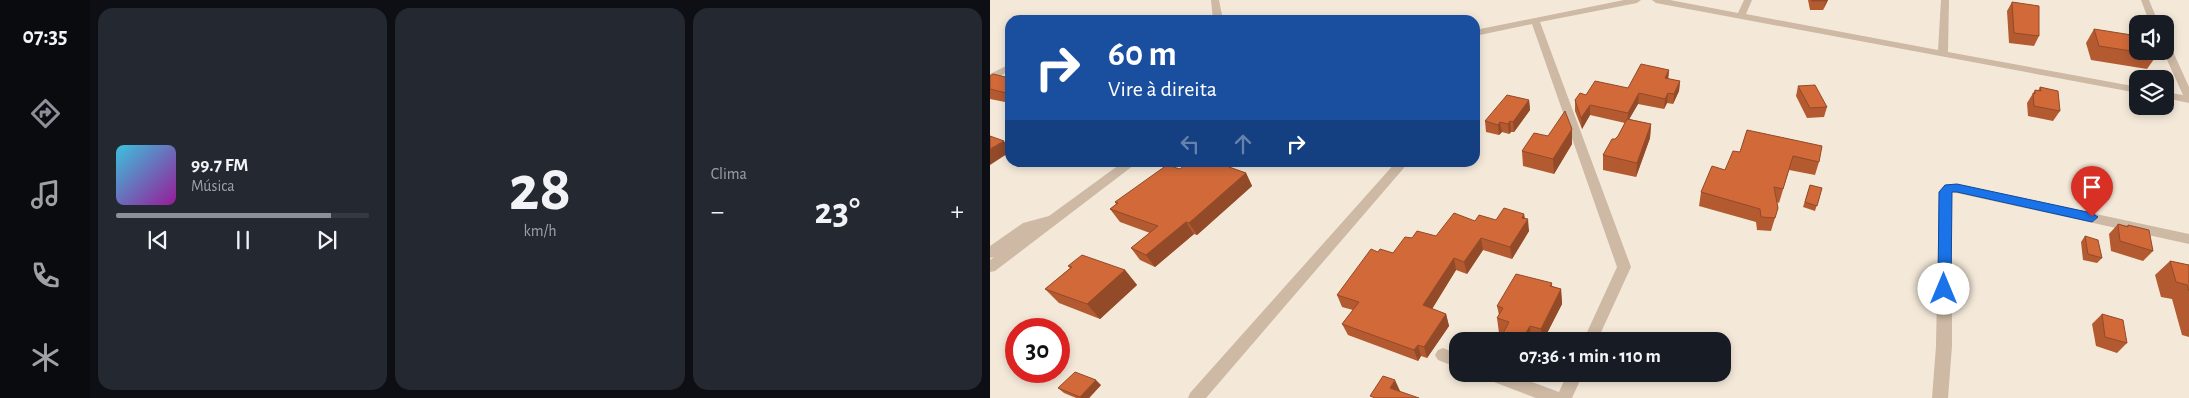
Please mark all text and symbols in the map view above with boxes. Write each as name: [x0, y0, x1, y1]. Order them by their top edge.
map controls: [2129, 15, 2174, 115]
button: sound: [2129, 15, 2174, 60]
text: 07:35: [23, 25, 68, 47]
icon: right: [1025, 35, 1090, 100]
text: 60 m: [1108, 37, 1177, 72]
button: layers: [2129, 70, 2174, 115]
text: Vire à direita: [1108, 78, 1217, 100]
icon: directions: [28, 96, 63, 131]
icon: left: [1176, 130, 1204, 158]
icon: ahead: [1229, 130, 1257, 158]
icon: right: [1282, 130, 1310, 158]
text: 99.7 FM: [191, 156, 248, 175]
text: 28: [509, 157, 571, 222]
text: Clima: [711, 166, 747, 182]
pin: [2071, 166, 2113, 217]
icon: arrive: [2078, 173, 2106, 201]
icon: music: [28, 177, 63, 212]
text: Música: [191, 178, 235, 194]
text: 23°: [815, 193, 860, 231]
text: −: [711, 198, 724, 226]
text: +: [951, 198, 964, 226]
text: km/h: [523, 223, 557, 239]
icon: previous: [144, 226, 172, 254]
icon: pause: [229, 226, 257, 254]
icon: next: [313, 226, 341, 254]
icon: phone: [28, 258, 63, 293]
position arrow: [1917, 262, 1969, 314]
speed limit sign: 30: [1005, 318, 1070, 383]
icon: climate: [28, 340, 63, 375]
text: 07:36 · 1 min · 110 m: [1519, 347, 1661, 366]

